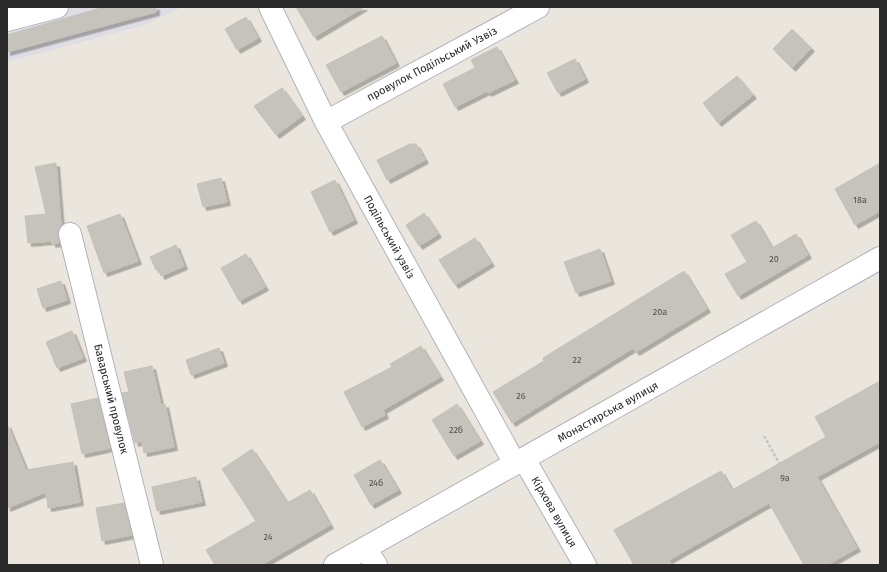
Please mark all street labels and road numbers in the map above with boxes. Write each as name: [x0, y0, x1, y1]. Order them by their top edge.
street label: провулок Подільський Узвіз: [365, 24, 499, 104]
street label: Подільський узвіз: [361, 193, 417, 281]
street label: Баварський провулок: [91, 343, 131, 456]
street label: Монастирська вулиця: [555, 379, 661, 445]
street label: Кірхова вулиця: [529, 474, 579, 550]

